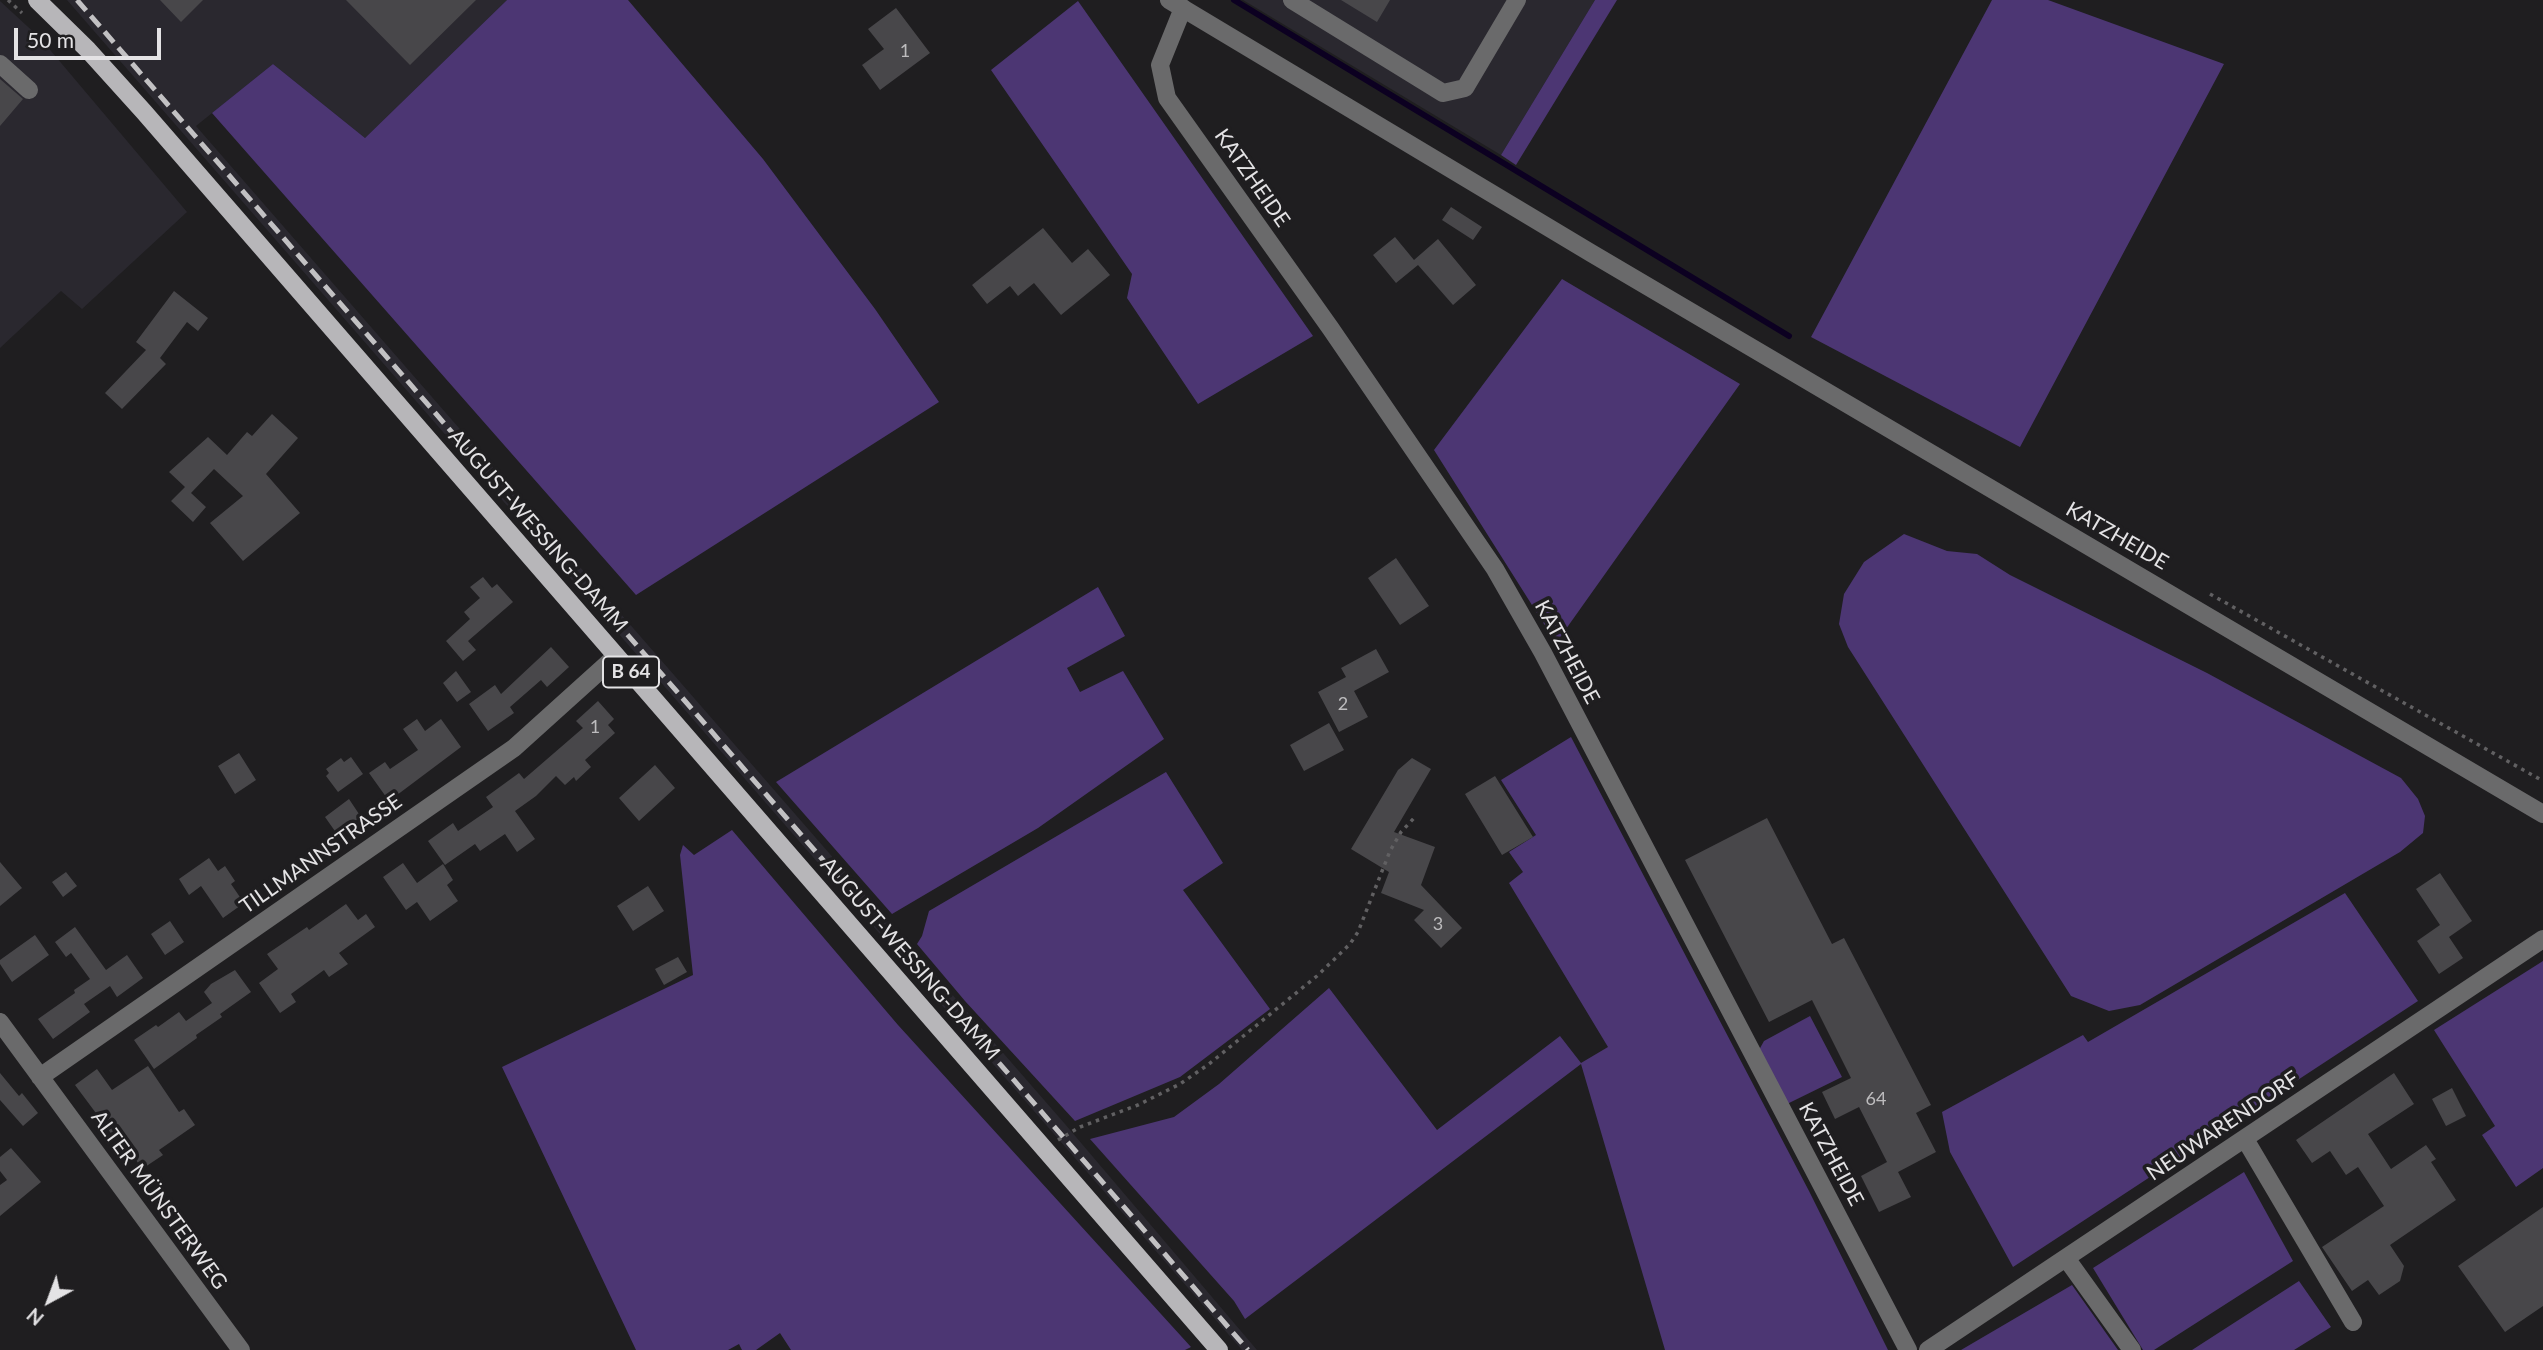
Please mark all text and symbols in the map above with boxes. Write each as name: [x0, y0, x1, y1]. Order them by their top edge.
scale bar: [18, 14, 164, 58]
text: 50 m: [27, 27, 74, 52]
house number: 1: [900, 40, 910, 62]
street label: KATZHEIDE: [1209, 124, 1295, 232]
street label: AUGUST-WESSING-DAMM: [443, 424, 633, 638]
street label: KATZHEIDE: [2061, 497, 2173, 575]
street label: KATZHEIDE: [1529, 596, 1605, 708]
road number: B 64: [603, 656, 659, 688]
house number: 2: [1338, 693, 1348, 715]
house number: 1: [590, 716, 600, 738]
street label: TILLMANNSTRASSE: [235, 789, 407, 919]
street label: AUGUST-WESSING-DAMM: [815, 852, 1005, 1066]
house number: 3: [1433, 913, 1443, 935]
street label: NEUWARENDORF: [2142, 1066, 2304, 1186]
house number: 64: [1866, 1088, 1886, 1110]
street label: KATZHEIDE: [1793, 1098, 1869, 1210]
street label: ALTER MÜNSTERWEG: [86, 1106, 232, 1294]
north arrow: [14, 1266, 84, 1336]
text: N: [22, 1304, 48, 1331]

